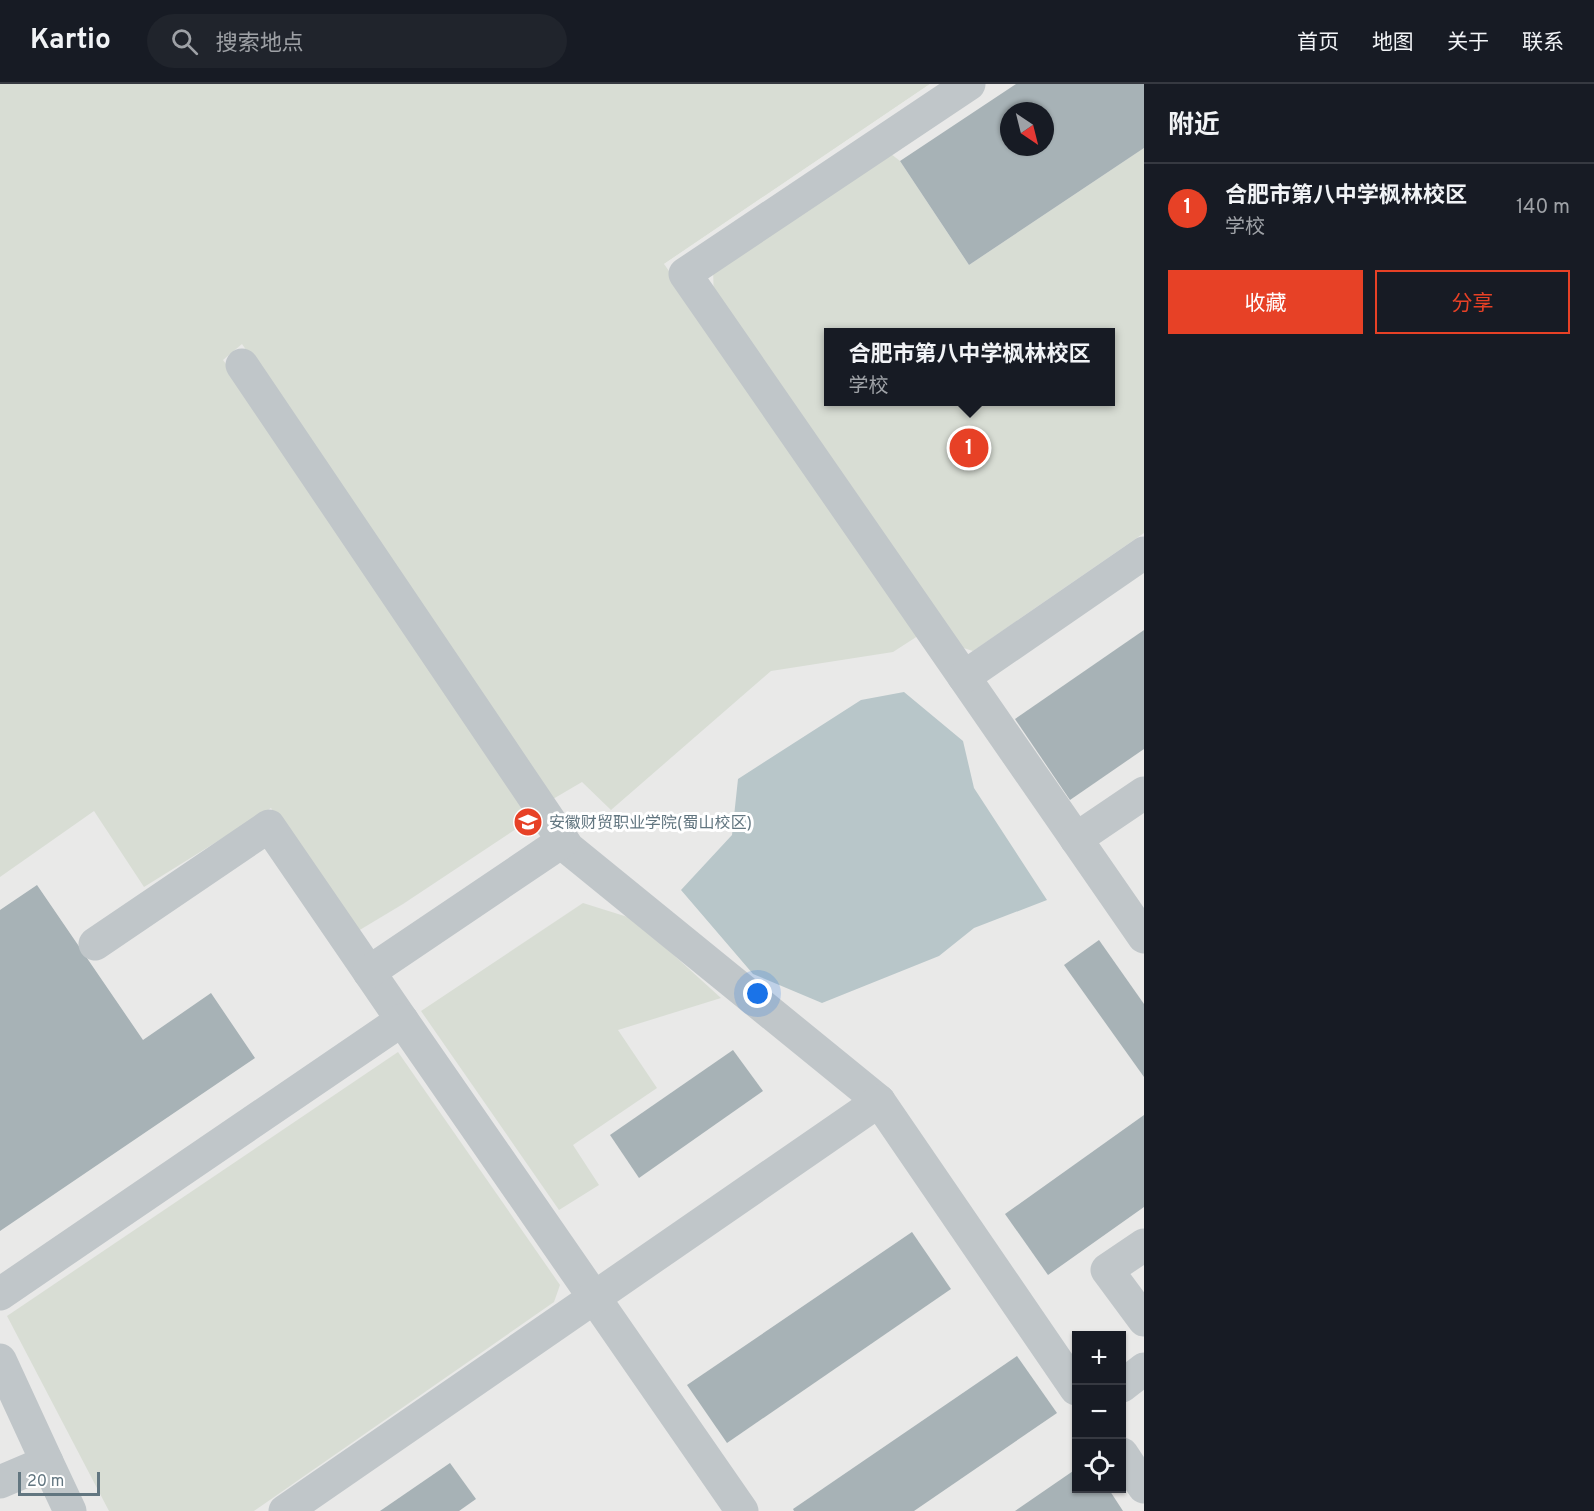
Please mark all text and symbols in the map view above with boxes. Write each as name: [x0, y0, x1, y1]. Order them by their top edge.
search box: [147, 14, 567, 68]
text: Kartio: [30, 23, 111, 59]
icon: search: [168, 25, 201, 58]
text: 首页: [1297, 30, 1339, 57]
text: 地图: [1372, 30, 1414, 57]
text: 关于: [1447, 30, 1489, 57]
text: 联系: [1522, 30, 1564, 57]
text: 搜索地点: [216, 31, 304, 58]
north arrow: [1000, 102, 1054, 156]
text: 附近: [1168, 110, 1220, 143]
text: 合肥市第八中学枫林校区: [1225, 183, 1467, 210]
text: 1: [1184, 195, 1192, 221]
text: 140 m: [1516, 195, 1570, 221]
text: 学校: [1225, 215, 1265, 241]
button: 收藏: [1168, 270, 1363, 334]
button: 分享: [1375, 270, 1570, 334]
popup: [824, 328, 1115, 406]
text: 合肥市第八中学枫林校区: [848, 342, 1091, 369]
text: 学校: [848, 374, 888, 400]
pin: 1: [950, 426, 988, 470]
school or university icon: 安徽财贸职业学院(蜀山校区): [512, 806, 544, 838]
place label: 安徽财贸职业学院(蜀山校区): [549, 814, 752, 834]
your location: [743, 979, 772, 1008]
map controls: [1072, 1331, 1126, 1493]
button: +: [1072, 1331, 1126, 1385]
button: −: [1072, 1385, 1126, 1439]
button: locate: [1072, 1439, 1126, 1493]
scale bar: [18, 1469, 100, 1496]
text: 20 m: [27, 1472, 64, 1492]

